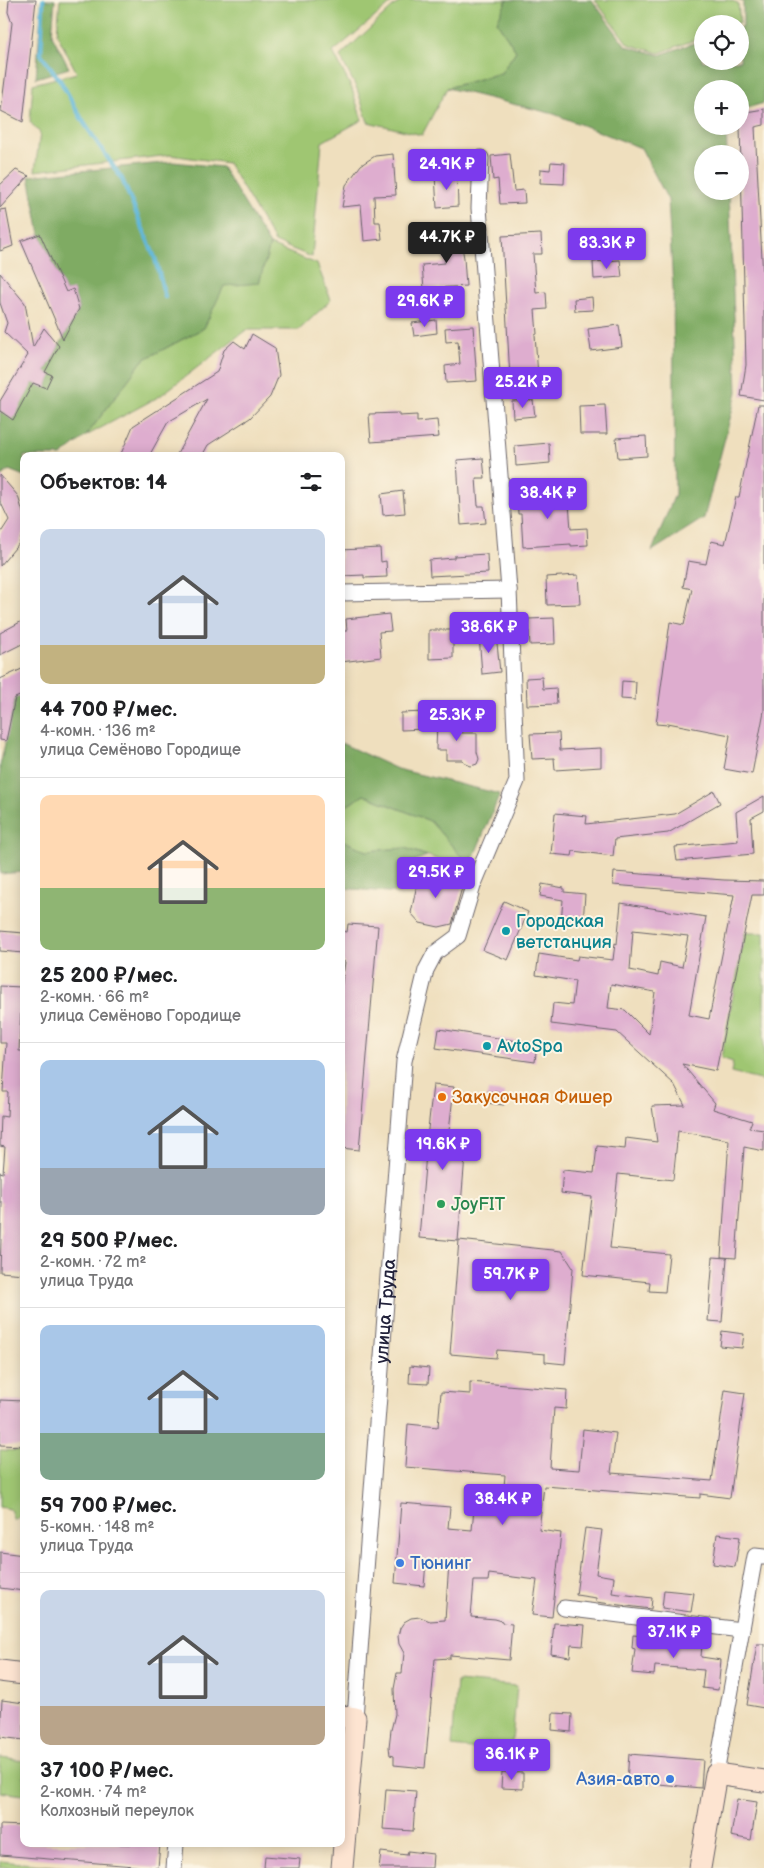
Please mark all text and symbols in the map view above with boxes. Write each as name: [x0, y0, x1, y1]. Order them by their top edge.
map controls: [694, 15, 749, 200]
button: locate: [694, 15, 749, 70]
button: +: [694, 80, 749, 135]
button: −: [694, 145, 749, 200]
pin: 24.9K ₽: [401, 148, 493, 191]
text: 24.9K ₽: [419, 155, 475, 174]
pin: 44.7K ₽: [401, 222, 493, 264]
text: 44.7K ₽: [419, 228, 475, 247]
pin: 83.3K ₽: [561, 228, 653, 270]
text: 83.3K ₽: [579, 234, 635, 253]
pin: 29.6K ₽: [379, 286, 471, 328]
text: 29.6K ₽: [397, 292, 453, 311]
pin: 25.2K ₽: [477, 366, 569, 409]
text: 25.2K ₽: [495, 373, 551, 392]
icon: filters: [297, 468, 325, 496]
text: Объектов: 14: [40, 470, 167, 495]
pin: 38.4K ₽: [502, 478, 594, 520]
text: 38.4K ₽: [520, 484, 576, 503]
icon: home: [138, 562, 228, 652]
pin: 38.6K ₽: [443, 612, 535, 654]
text: 38.6K ₽: [461, 618, 517, 637]
text: 44 700 ₽/мес.: [40, 697, 177, 722]
pin: 25.3K ₽: [411, 700, 503, 742]
text: 25.3K ₽: [429, 706, 485, 725]
text: 4-комн. · 136 m²: [40, 722, 156, 741]
text: улица Семёново Городище: [40, 741, 241, 760]
icon: home: [138, 827, 228, 917]
pin: 29.5K ₽: [390, 856, 482, 899]
text: 29.5K ₽: [408, 863, 464, 882]
place label: Городская ветстанция: [516, 911, 612, 953]
marker: Городская ветстанция: [500, 925, 512, 937]
text: 25 200 ₽/мес.: [40, 963, 178, 988]
text: 2-комн. · 66 m²: [40, 988, 149, 1007]
text: улица Семёново Городище: [40, 1007, 241, 1026]
place label: AvtoSpa: [497, 1036, 563, 1057]
marker: AvtoSpa: [481, 1040, 493, 1052]
place label: Закусочная Фишер: [452, 1087, 612, 1108]
marker: Закусочная Фишер: [436, 1091, 448, 1103]
icon: home: [138, 1092, 228, 1182]
pin: 19.6K ₽: [397, 1128, 489, 1171]
text: 19.6K ₽: [416, 1135, 470, 1154]
place label: JoyFIT: [451, 1194, 505, 1215]
marker: JoyFIT: [435, 1198, 447, 1210]
text: 29 500 ₽/мес.: [40, 1228, 178, 1253]
text: 2-комн. · 72 m²: [40, 1253, 146, 1272]
street label: улица Труда: [371, 1258, 400, 1364]
pin: 59.7K ₽: [465, 1258, 557, 1301]
text: 59.7K ₽: [483, 1265, 539, 1284]
text: улица Труда: [40, 1272, 133, 1291]
icon: home: [138, 1357, 228, 1447]
pin: 38.4K ₽: [457, 1484, 549, 1526]
text: 38.4K ₽: [475, 1490, 531, 1509]
text: 59 700 ₽/мес.: [40, 1493, 177, 1518]
text: 5-комн. · 148 m²: [40, 1518, 155, 1537]
text: улица Труда: [40, 1537, 133, 1556]
place label: Тюнинг: [410, 1553, 471, 1574]
marker: Тюнинг: [394, 1557, 406, 1569]
pin: 37.1K ₽: [628, 1616, 720, 1659]
icon: home: [138, 1622, 228, 1712]
text: 37.1K ₽: [648, 1623, 700, 1642]
pin: 36.1K ₽: [466, 1738, 558, 1781]
text: 36.1K ₽: [485, 1745, 539, 1764]
text: 37 100 ₽/мес.: [40, 1758, 173, 1783]
place label: Азия-авто: [575, 1769, 660, 1790]
marker: Азия-авто: [664, 1773, 676, 1785]
text: 2-комн. · 74 m²: [40, 1783, 147, 1802]
text: Колхозный переулок: [40, 1802, 194, 1821]

